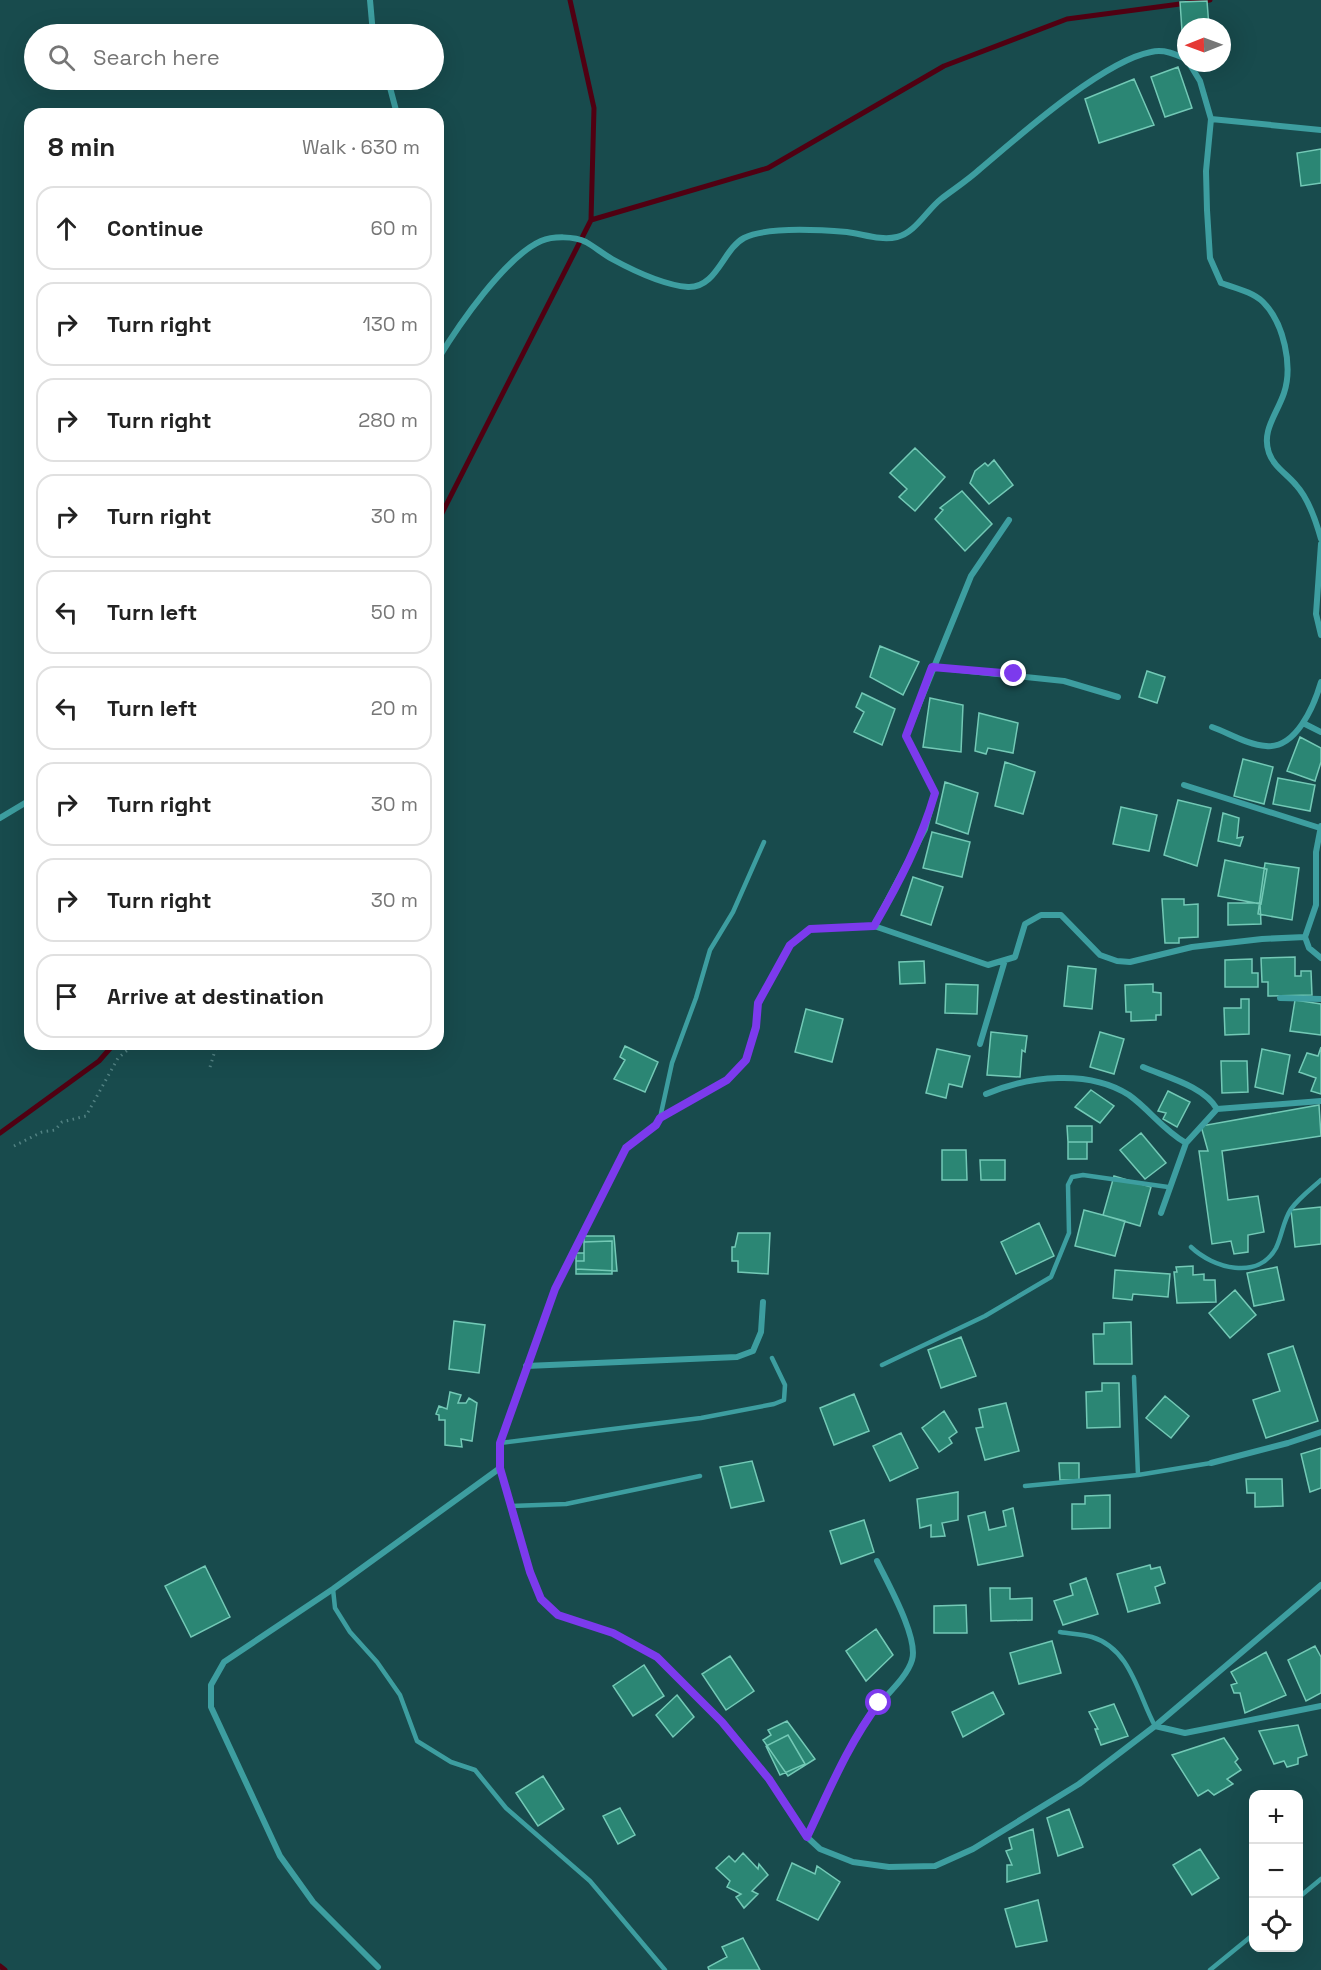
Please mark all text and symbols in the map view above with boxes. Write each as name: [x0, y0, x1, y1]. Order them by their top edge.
north arrow: [1177, 18, 1231, 72]
search box: [24, 24, 444, 90]
icon: search: [45, 41, 78, 74]
text: Search here: [93, 43, 220, 71]
text: 8 min: [48, 130, 115, 164]
text: Walk · 630 m: [302, 134, 420, 160]
icon: ahead: [50, 212, 83, 245]
text: Continue: [107, 214, 203, 242]
text: 60 m: [371, 215, 418, 241]
icon: right: [50, 308, 83, 341]
text: Turn right: [107, 310, 212, 338]
text: 130 m: [362, 311, 418, 337]
icon: right: [50, 404, 83, 437]
text: Turn right: [107, 406, 212, 434]
text: 280 m: [358, 407, 418, 433]
icon: right: [50, 500, 83, 533]
text: Turn right: [107, 502, 212, 530]
text: 30 m: [371, 503, 418, 529]
icon: left: [50, 596, 83, 629]
text: Turn left: [107, 598, 197, 626]
text: 50 m: [371, 599, 418, 625]
route end: [1000, 660, 1026, 686]
icon: left: [50, 692, 83, 725]
text: Turn left: [107, 694, 197, 722]
text: 20 m: [371, 695, 418, 721]
icon: right: [50, 788, 83, 821]
text: Turn right: [107, 790, 212, 818]
text: 30 m: [371, 791, 418, 817]
icon: right: [50, 884, 83, 917]
text: Turn right: [107, 886, 212, 914]
text: 30 m: [371, 887, 418, 913]
icon: arrive: [50, 980, 83, 1013]
text: Arrive at destination: [107, 982, 324, 1010]
route start: [865, 1689, 891, 1715]
map controls: [1249, 1790, 1303, 1952]
button: +: [1249, 1790, 1303, 1844]
button: −: [1249, 1844, 1303, 1898]
button: locate: [1249, 1898, 1303, 1952]

